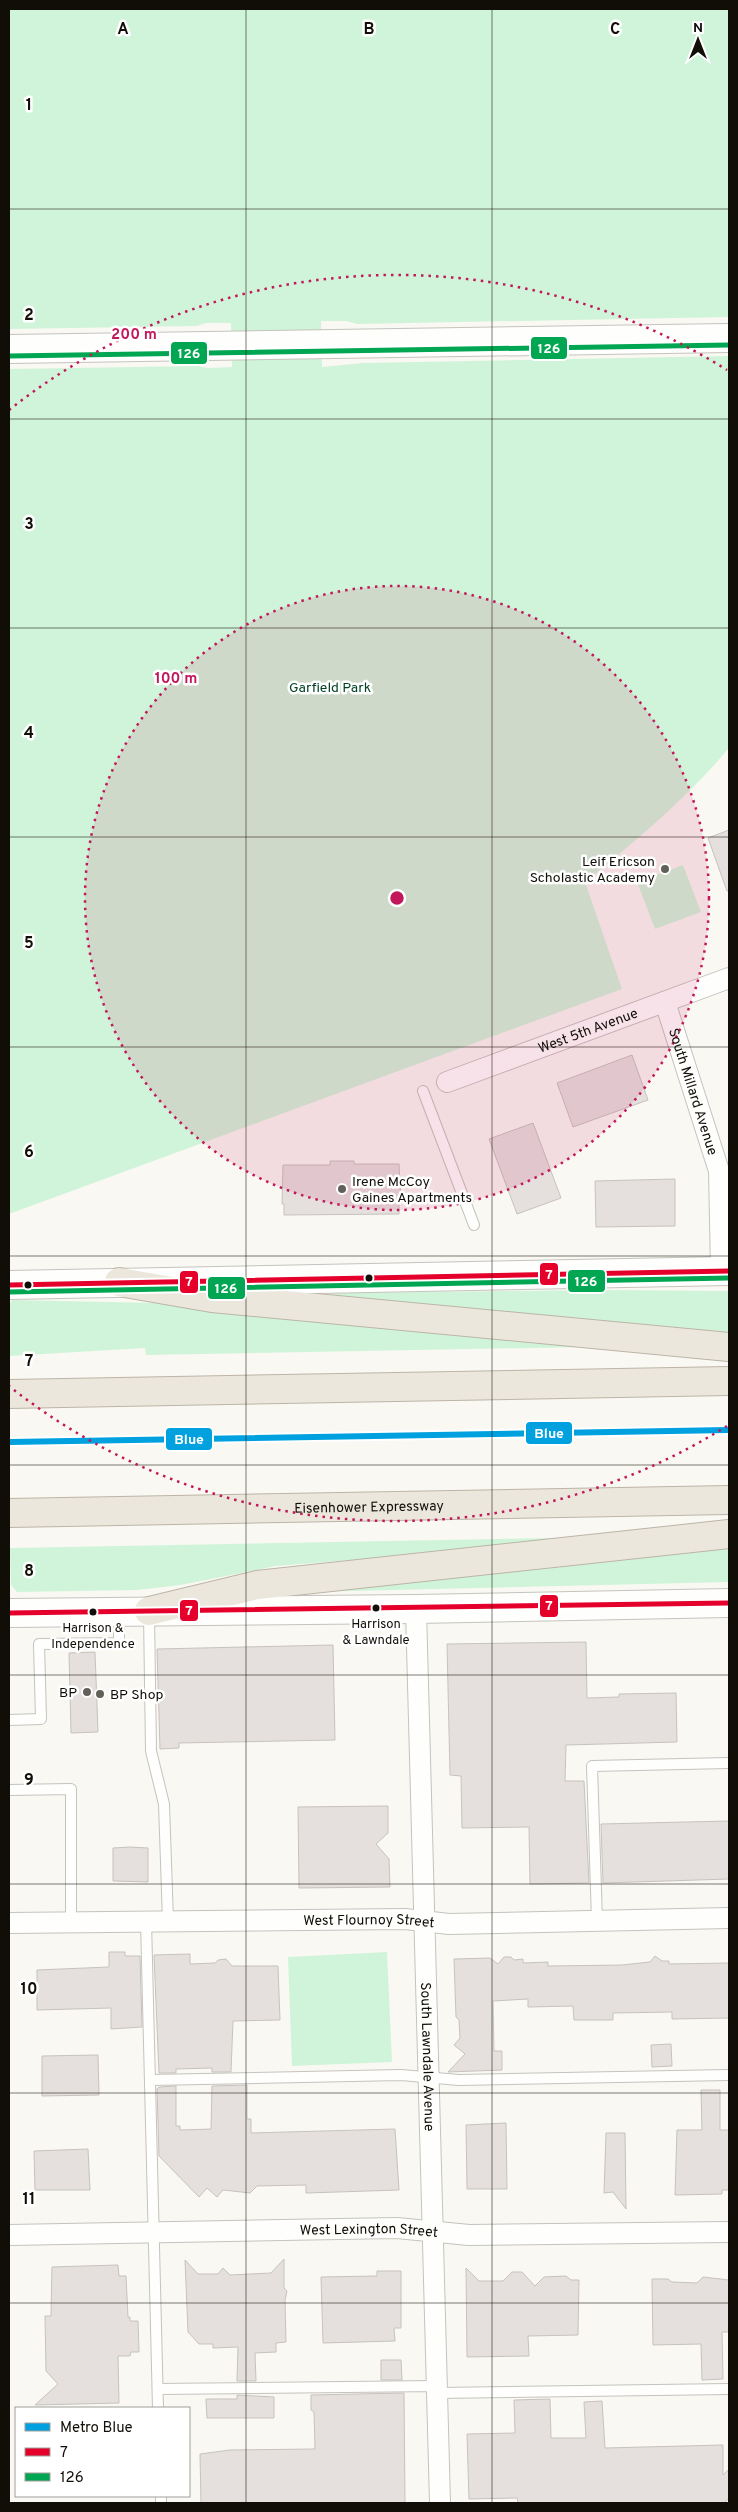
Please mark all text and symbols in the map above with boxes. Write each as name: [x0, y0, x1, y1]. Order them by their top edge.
north arrow: [673, 15, 723, 65]
text: A: [117, 20, 129, 40]
text: B: [363, 20, 375, 40]
text: C: [610, 20, 620, 40]
text: N: [693, 20, 703, 37]
text: 1: [26, 96, 32, 116]
text: 2: [24, 306, 34, 326]
text: 200 m: [111, 326, 157, 345]
line badge: 126: [530, 336, 568, 360]
line badge: 126: [170, 341, 208, 365]
text: 126: [538, 341, 560, 358]
text: 126: [178, 346, 200, 363]
text: 3: [24, 515, 34, 535]
text: 100 m: [155, 670, 197, 689]
park label: Garfield Park: [289, 680, 371, 697]
text: 4: [24, 724, 34, 744]
place label: Leif Ericson Scholastic Academy: [530, 854, 655, 887]
marker: Leif Ericson Scholastic Academy: [659, 863, 671, 875]
centre of rings: [388, 889, 406, 907]
text: 5: [24, 934, 34, 954]
street label: West 5th Avenue: [536, 1005, 641, 1058]
street label: South Millard Avenue: [664, 1026, 720, 1158]
text: 6: [24, 1143, 34, 1163]
place label: Irene McCoy Gaines Apartments: [352, 1174, 472, 1207]
marker: Irene McCoy Gaines Apartments: [336, 1183, 348, 1195]
line badge: 7: [539, 1262, 559, 1286]
text: 7: [545, 1267, 553, 1284]
line badge: 126: [567, 1269, 606, 1293]
line badge: 7: [179, 1270, 199, 1294]
unlabelled marker: [364, 1273, 374, 1283]
text: 7: [185, 1274, 193, 1291]
text: 126: [575, 1274, 597, 1291]
line badge: 126: [207, 1276, 246, 1300]
unlabelled marker: [23, 1280, 33, 1290]
text: 126: [215, 1281, 237, 1298]
text: 7: [25, 1352, 33, 1372]
line badge: Blue: [525, 1421, 573, 1445]
text: Blue: [534, 1426, 564, 1443]
line badge: Blue: [165, 1427, 213, 1451]
text: Blue: [174, 1432, 204, 1449]
street label: Eisenhower Expressway: [294, 1498, 444, 1518]
text: 8: [24, 1562, 34, 1582]
line badge: 7: [539, 1594, 559, 1618]
text: 7: [545, 1598, 553, 1615]
line badge: 7: [179, 1599, 199, 1622]
text: 7: [185, 1603, 193, 1620]
marker: Harrison & Lawndale: [371, 1603, 381, 1613]
marker: Harrison & Independence: [88, 1607, 98, 1617]
place label: Harrison & Lawndale: [342, 1617, 410, 1649]
place label: Harrison & Independence: [51, 1621, 135, 1653]
place label: BP: [59, 1685, 77, 1702]
marker: BP: [81, 1686, 93, 1698]
place label: BP Shop: [110, 1687, 163, 1704]
marker: BP Shop: [94, 1688, 106, 1700]
text: 9: [24, 1771, 34, 1791]
street label: West Flournoy Street: [303, 1912, 435, 1932]
text: 10: [21, 1980, 37, 2000]
street label: South Lawndale Avenue: [416, 1982, 437, 2132]
text: 11: [23, 2190, 35, 2210]
street label: West Lexington Street: [300, 2221, 439, 2242]
legend: [15, 2407, 190, 2497]
text: Metro Blue: [60, 2419, 133, 2438]
text: 7: [60, 2444, 68, 2463]
text: 126: [60, 2469, 84, 2488]

